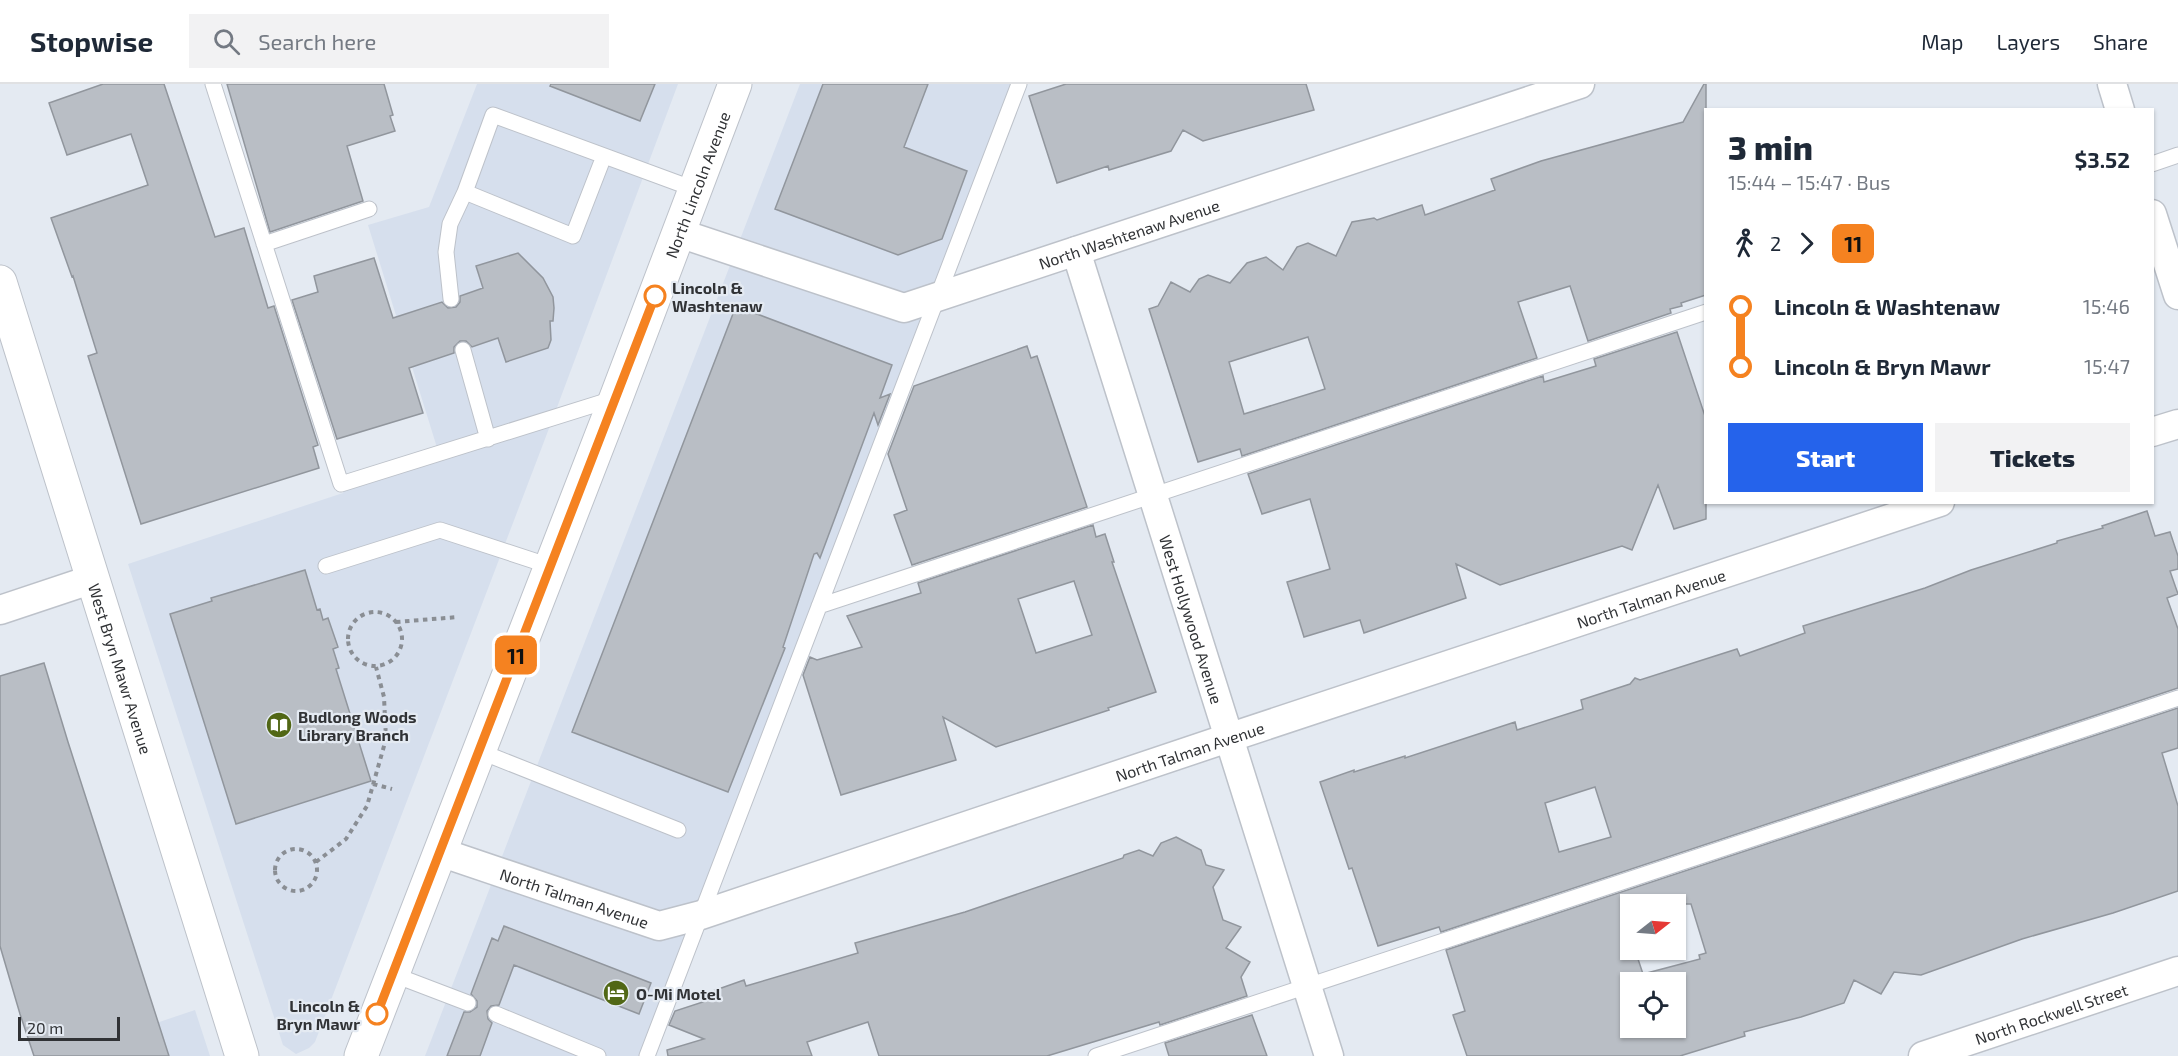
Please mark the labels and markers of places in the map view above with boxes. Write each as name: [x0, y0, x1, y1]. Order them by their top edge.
place label: Lincoln & Washtenaw: [672, 278, 763, 315]
marker: Lincoln & Washtenaw: [644, 285, 666, 307]
place label: Budlong Woods Library Branch: [298, 707, 417, 745]
library icon: Budlong Woods Library Branch: [264, 710, 294, 740]
hotel icon: O-Mi Motel: [601, 978, 631, 1008]
place label: O-Mi Motel: [636, 984, 722, 1003]
place label: Lincoln & Bryn Mawr: [277, 996, 360, 1034]
marker: Lincoln & Bryn Mawr: [366, 1003, 388, 1025]

